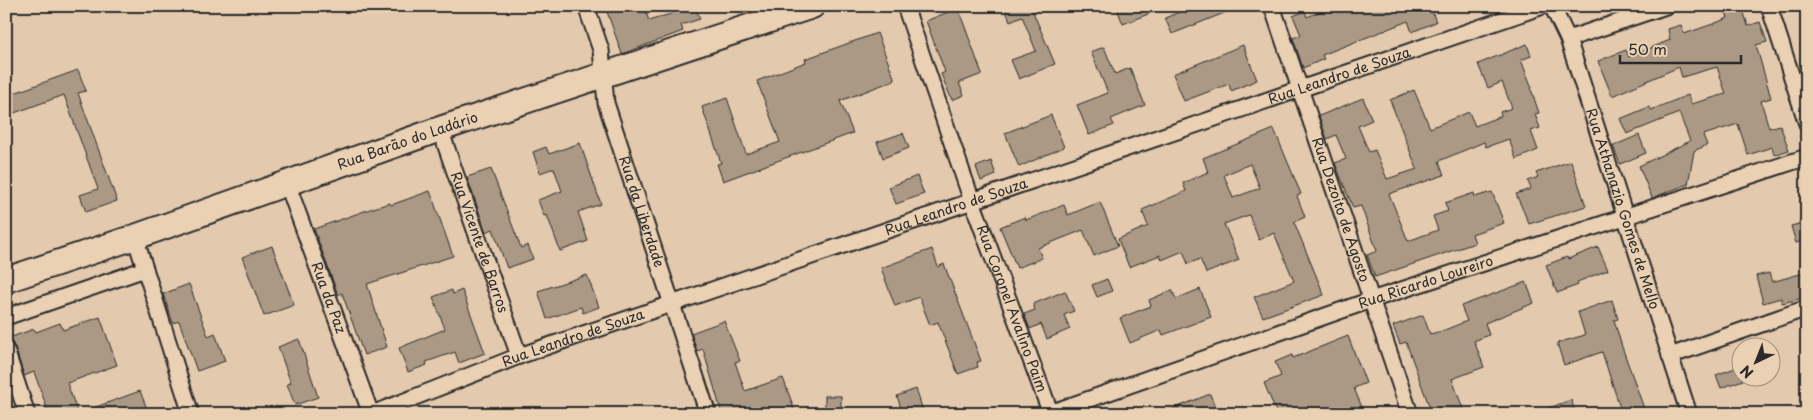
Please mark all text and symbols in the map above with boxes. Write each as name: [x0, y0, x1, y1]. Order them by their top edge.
scale bar: [1620, 32, 1742, 64]
text: 50 m: [1628, 37, 1667, 60]
street label: Rua Leandro de Souza: [1265, 41, 1414, 109]
street label: Rua Athanazio Gomes de Mello: [1581, 105, 1666, 312]
street label: Rua Barão do Ladário: [334, 106, 481, 175]
street label: Rua Dezoito de Agosto: [1307, 134, 1376, 285]
street label: Rua da Liberdade: [614, 153, 670, 270]
street label: Rua Vicente de Barros: [446, 169, 514, 316]
street label: Rua Leandro de Souza: [882, 172, 1030, 240]
street label: Rua Coronel Avalino Paim: [972, 222, 1053, 395]
street label: Rua Ricardo Loureiro: [1355, 250, 1496, 314]
street label: Rua da Paz: [307, 259, 352, 336]
street label: Rua Leandro de Souza: [499, 303, 647, 372]
north arrow: [1730, 338, 1780, 388]
text: N: [1736, 360, 1758, 383]

